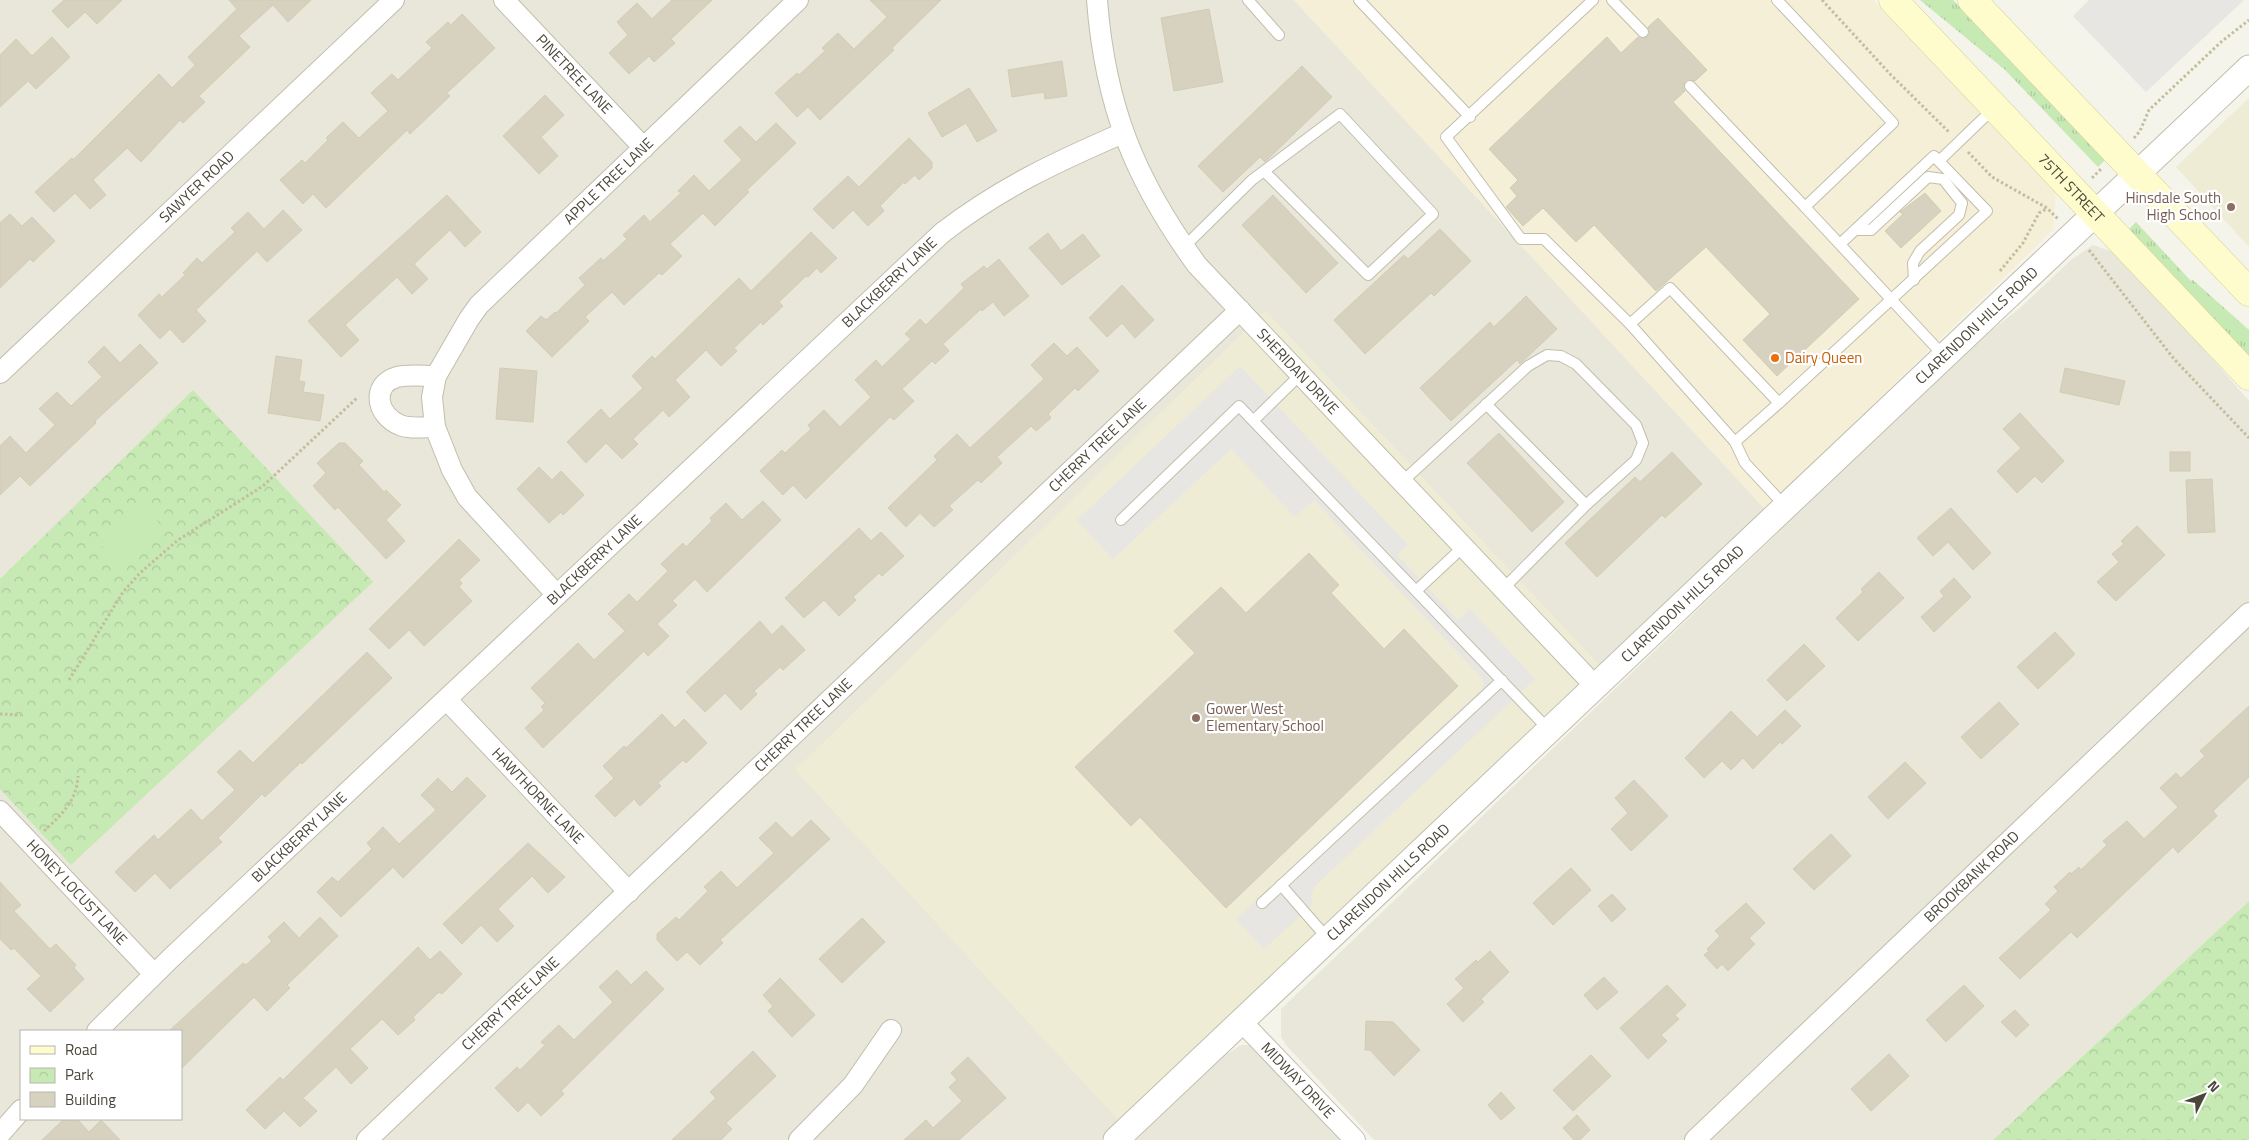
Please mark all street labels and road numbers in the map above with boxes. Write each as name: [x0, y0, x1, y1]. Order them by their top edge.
street label: PINETREE LANE: [531, 29, 618, 119]
street label: APPLE TREE LANE: [558, 132, 658, 230]
street label: SAWYER ROAD: [154, 145, 239, 228]
street label: 75TH STREET: [2033, 148, 2110, 228]
street label: BLACKBERRY LANE: [836, 231, 942, 333]
street label: CLARENDON HILLS ROAD: [1910, 261, 2043, 389]
street label: SHERIDAN DRIVE: [1252, 323, 1345, 419]
street label: CHERRY TREE LANE: [1043, 393, 1151, 497]
street label: BLACKBERRY LANE: [541, 509, 647, 610]
street label: CLARENDON HILLS ROAD: [1615, 539, 1749, 668]
street label: CHERRY TREE LANE: [749, 672, 857, 777]
street label: HAWTHORNE LANE: [487, 742, 590, 849]
street label: BLACKBERRY LANE: [246, 786, 352, 888]
street label: CLARENDON HILLS ROAD: [1321, 818, 1455, 946]
street label: BROOKBANK ROAD: [1918, 825, 2024, 928]
street label: HONEY LOCUST LANE: [21, 834, 133, 950]
street label: CHERRY TREE LANE: [456, 951, 564, 1056]
street label: MIDWAY DRIVE: [1256, 1036, 1340, 1123]

